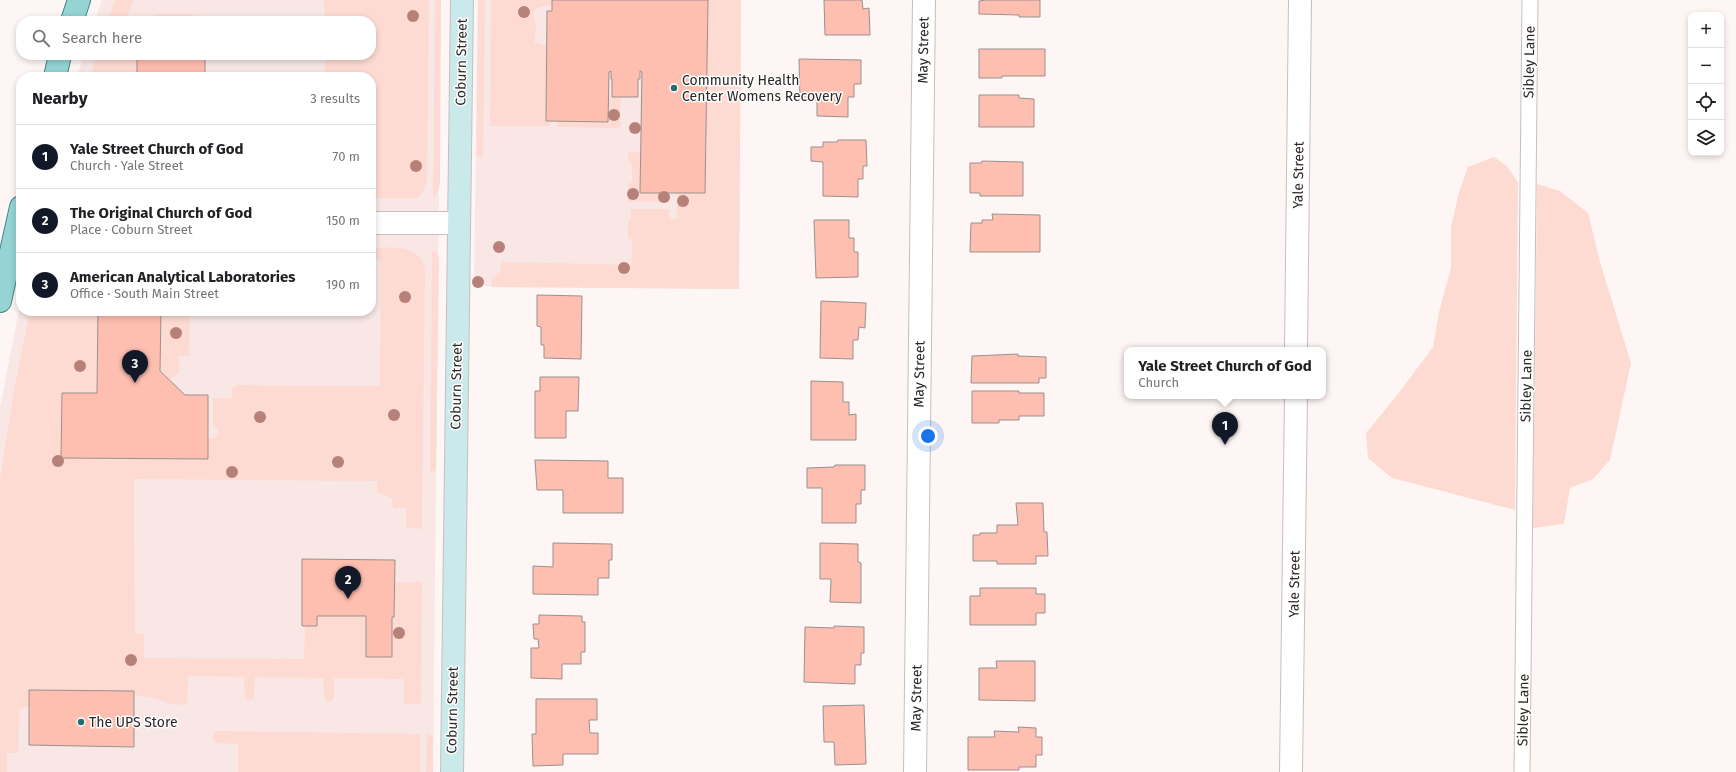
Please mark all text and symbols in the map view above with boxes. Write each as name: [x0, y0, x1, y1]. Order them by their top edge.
map controls: [1688, 12, 1724, 156]
button: +: [1688, 12, 1724, 48]
street label: May Street: [914, 15, 933, 84]
search box: [16, 16, 376, 60]
street label: Coburn Street: [452, 17, 471, 106]
street label: Sibley Lane: [1520, 26, 1539, 98]
icon: search: [30, 27, 52, 49]
text: Search here: [62, 29, 142, 47]
button: −: [1688, 48, 1724, 84]
place label: Community Health Center Womens Recovery: [682, 72, 842, 105]
marker: Community Health Center Womens Recovery: [669, 83, 679, 93]
button: locate: [1688, 84, 1724, 120]
text: Nearby: [32, 88, 87, 109]
text: 3 results: [310, 91, 360, 106]
button: layers: [1688, 120, 1724, 156]
text: Yale Street Church of God: [70, 140, 244, 158]
street label: Yale Street: [1289, 140, 1308, 209]
text: 1: [42, 149, 48, 164]
text: 70 m: [333, 149, 360, 164]
text: Church · Yale Street: [70, 158, 183, 173]
text: The Original Church of God: [70, 204, 252, 222]
text: 2: [42, 213, 48, 228]
text: 150 m: [326, 213, 360, 228]
text: Place · Coburn Street: [70, 222, 193, 237]
text: American Analytical Laboratories: [70, 268, 296, 286]
text: 3: [42, 277, 48, 292]
text: 190 m: [326, 277, 360, 292]
text: Office · South Main Street: [70, 286, 219, 301]
street label: May Street: [910, 339, 929, 408]
street label: Coburn Street: [447, 341, 466, 430]
popup: [1124, 347, 1326, 399]
pin: 3: [122, 350, 148, 383]
street label: Sibley Lane: [1517, 350, 1536, 422]
text: Yale Street Church of God: [1138, 357, 1312, 375]
text: Church: [1138, 375, 1179, 390]
pin: 1: [1212, 412, 1238, 445]
your location: [918, 426, 938, 446]
street label: Yale Street: [1285, 549, 1304, 618]
pin: 2: [335, 566, 361, 599]
street label: May Street: [907, 663, 926, 732]
street label: Coburn Street: [443, 665, 462, 754]
street label: Sibley Lane: [1514, 674, 1533, 746]
place label: The UPS Store: [89, 714, 178, 731]
marker: The UPS Store: [76, 717, 86, 727]

